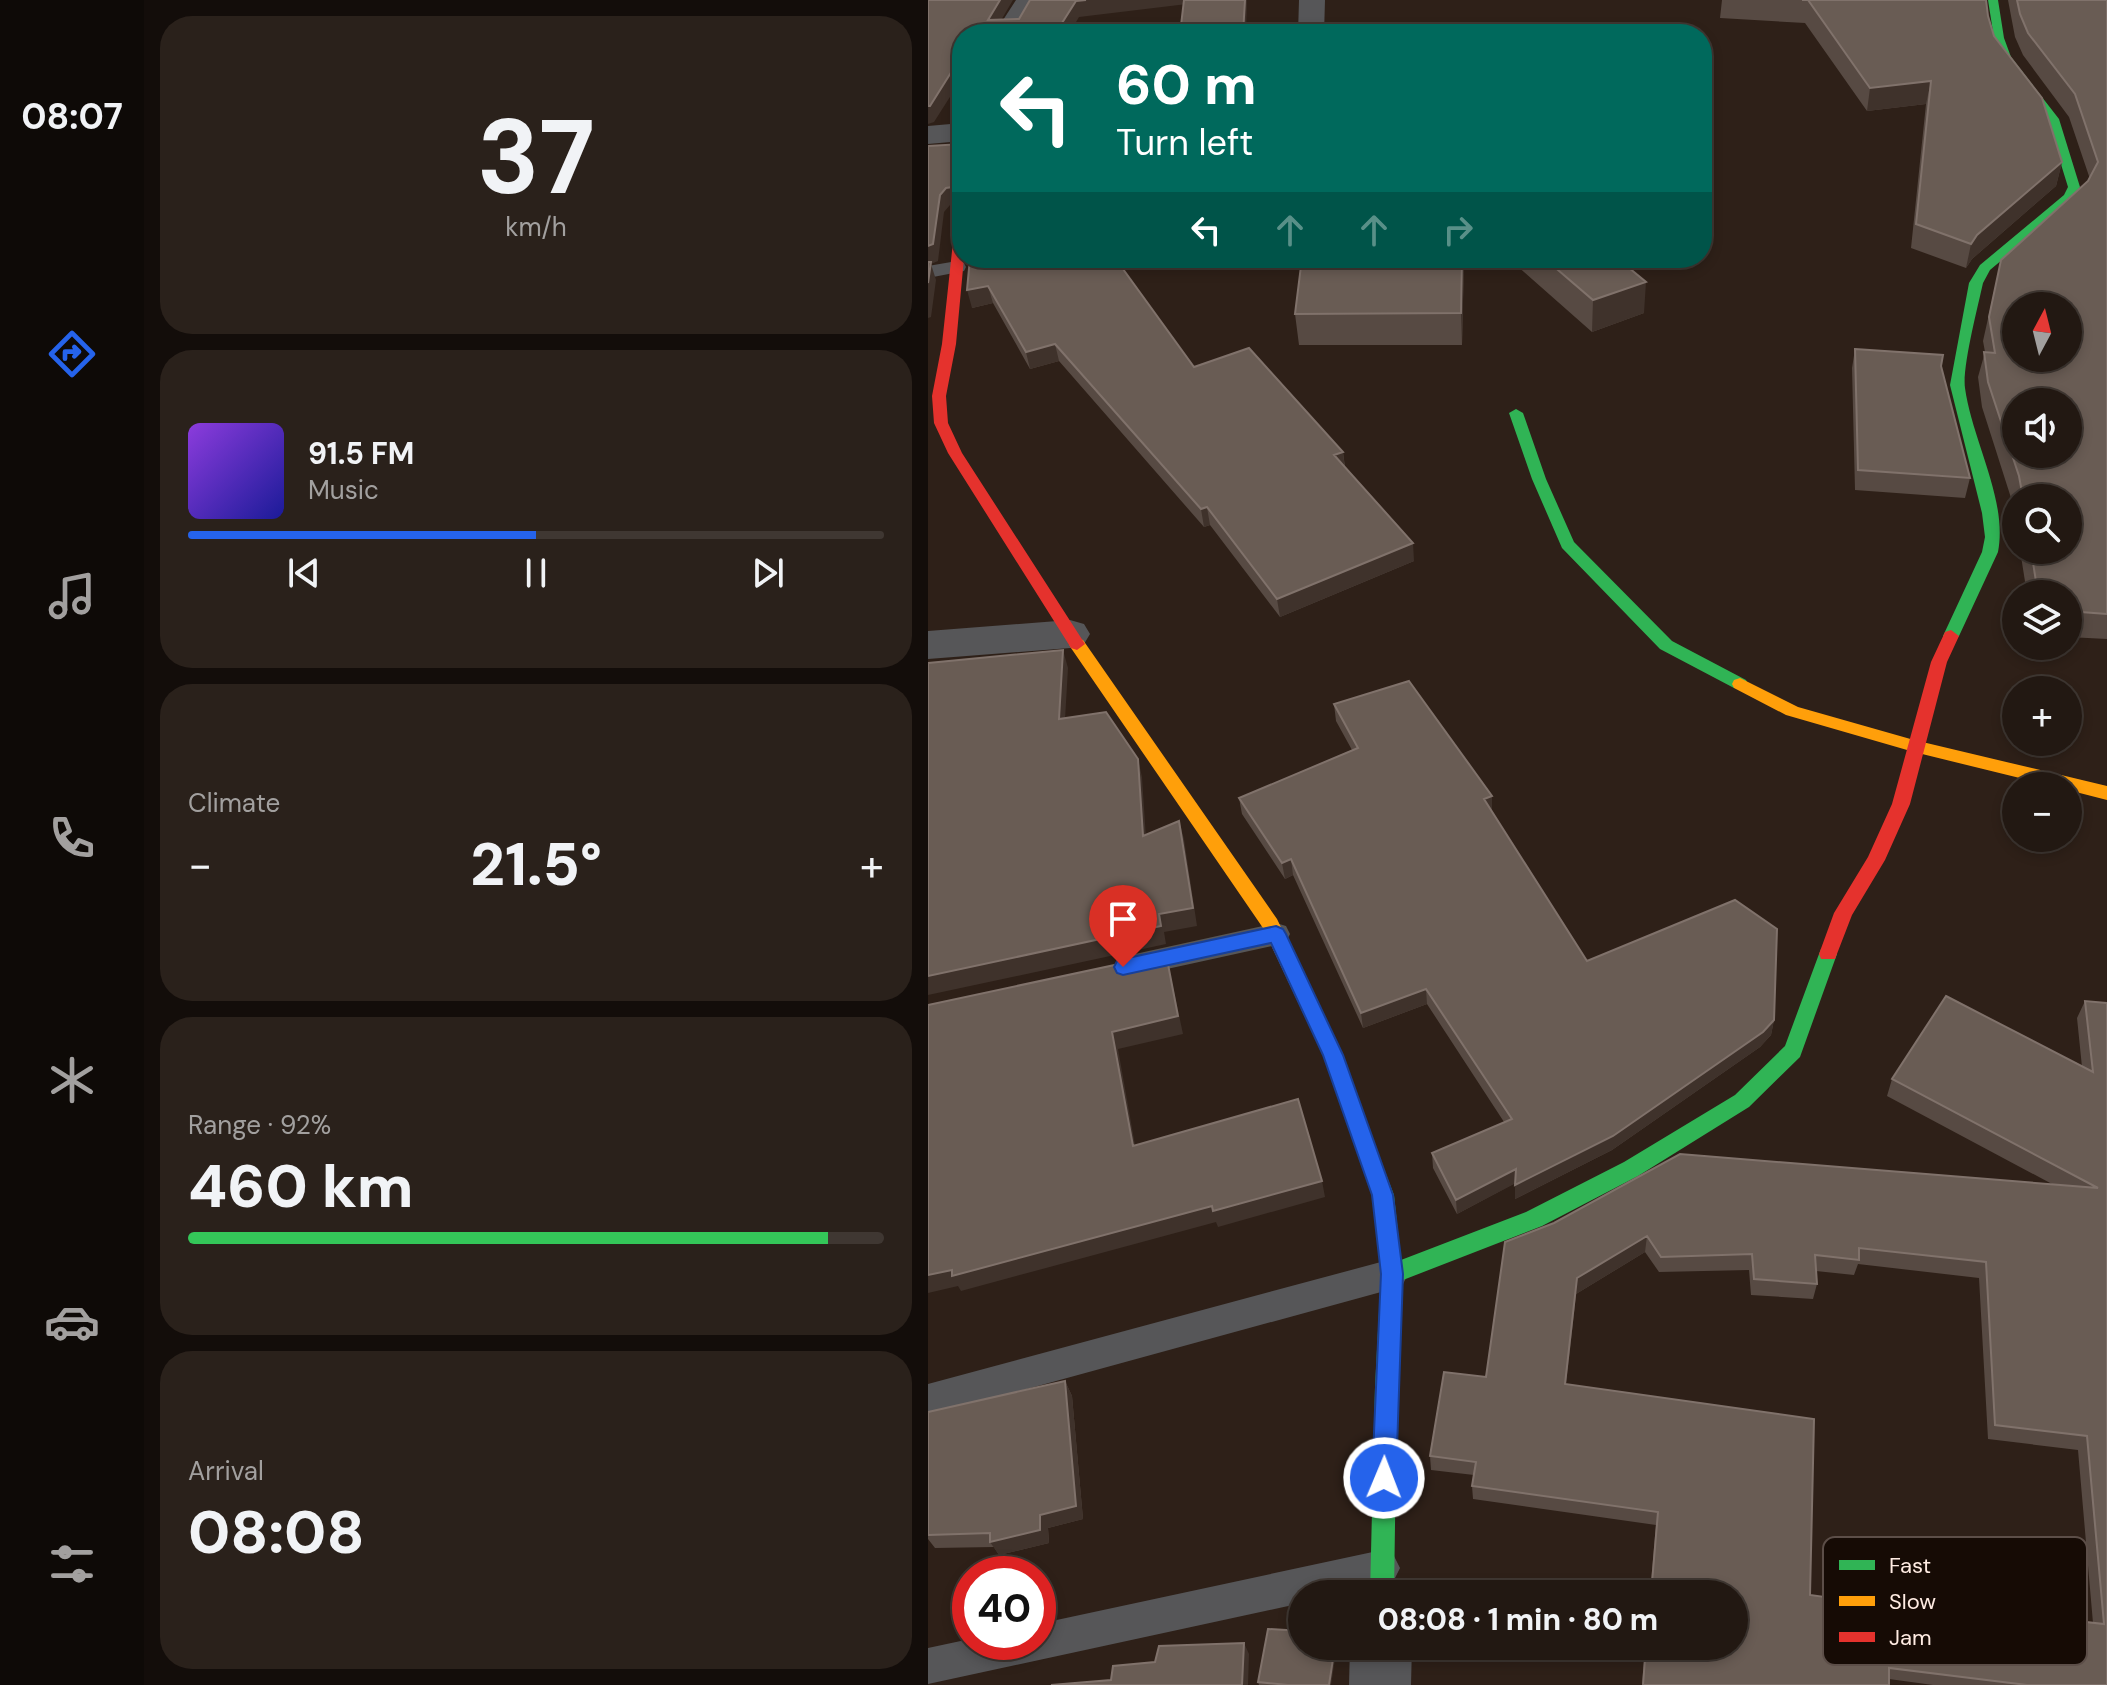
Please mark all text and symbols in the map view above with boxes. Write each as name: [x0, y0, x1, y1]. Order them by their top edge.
text: 60 m: [1116, 48, 1257, 121]
icon: left: [984, 56, 1088, 160]
text: 37: [477, 90, 595, 225]
text: 08:07: [21, 93, 123, 140]
text: Turn left: [1116, 119, 1253, 166]
icon: left: [1184, 208, 1228, 252]
icon: ahead: [1268, 208, 1312, 252]
icon: ahead: [1352, 208, 1396, 252]
icon: right: [1436, 208, 1480, 252]
text: km/h: [505, 210, 567, 244]
north arrow: [2002, 292, 2082, 372]
map controls: [2002, 292, 2082, 852]
icon: directions: [44, 326, 100, 382]
button: sound: [2002, 388, 2082, 468]
text: 91.5 FM: [308, 434, 414, 473]
text: Music: [308, 473, 379, 507]
button: search: [2002, 484, 2082, 564]
icon: previous: [282, 551, 326, 595]
icon: pause: [514, 551, 558, 595]
icon: next: [746, 551, 790, 595]
icon: music: [44, 568, 100, 624]
button: layers: [2002, 580, 2082, 660]
button: +: [2002, 676, 2082, 756]
button: −: [2002, 772, 2082, 852]
text: Climate: [188, 786, 280, 820]
icon: phone: [44, 810, 100, 866]
text: 21.5°: [470, 825, 602, 904]
text: −: [188, 836, 212, 894]
text: +: [860, 836, 884, 894]
pin: [1089, 885, 1157, 967]
icon: arrive: [1101, 897, 1145, 941]
icon: climate: [44, 1052, 100, 1108]
text: Range · 92%: [188, 1108, 331, 1142]
text: 460 km: [188, 1147, 414, 1226]
icon: car: [44, 1294, 100, 1350]
position arrow: [1342, 1436, 1426, 1520]
text: Arrival: [188, 1454, 264, 1488]
text: 08:08: [188, 1493, 365, 1572]
icon: filters: [44, 1536, 100, 1592]
legend: [1823, 1537, 2087, 1665]
text: Fast: [1889, 1551, 1931, 1580]
speed limit sign: 40: [952, 1556, 1056, 1660]
text: Slow: [1889, 1587, 1936, 1616]
text: 08:08 · 1 min · 80 m: [1378, 1600, 1658, 1639]
text: Jam: [1889, 1623, 1932, 1652]

